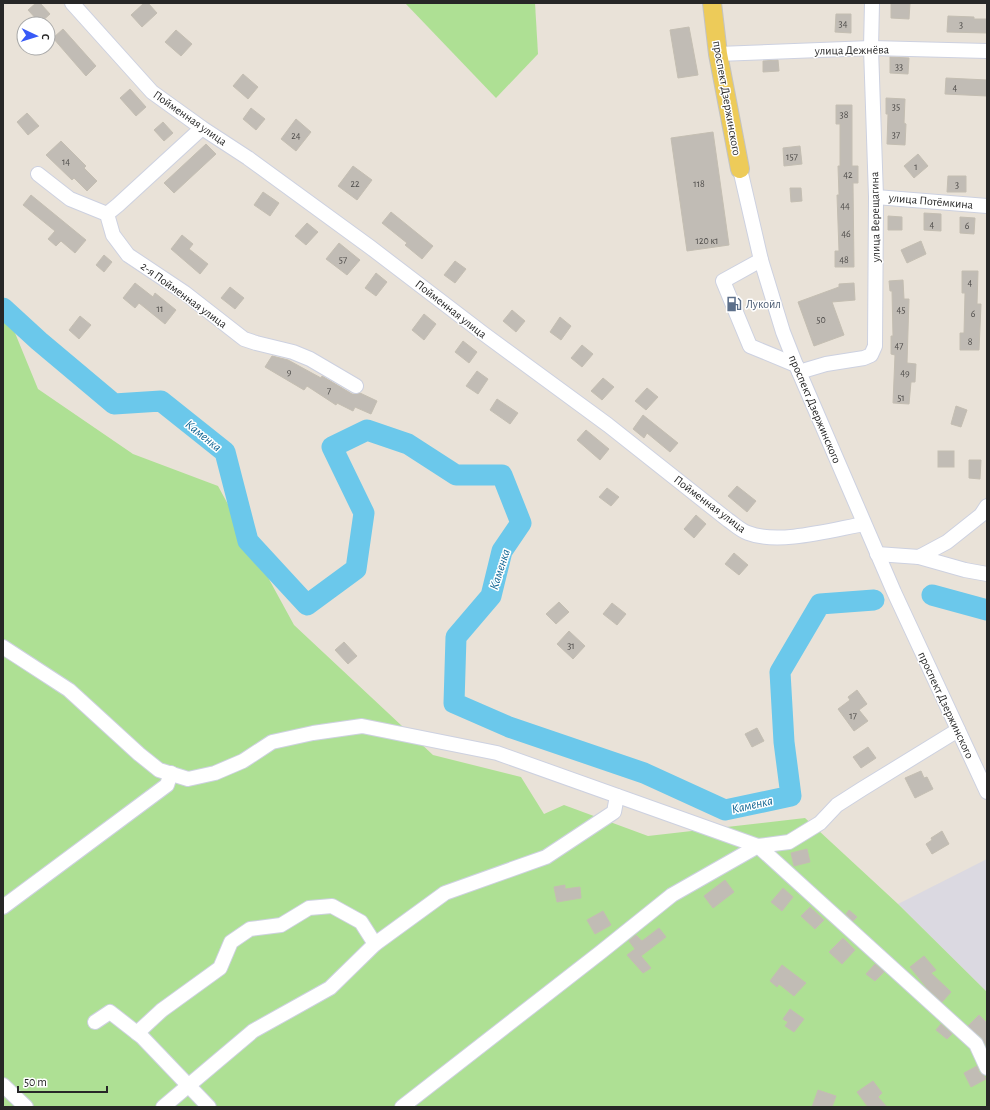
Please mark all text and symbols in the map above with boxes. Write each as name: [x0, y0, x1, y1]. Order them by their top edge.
north arrow: [16, 16, 56, 56]
house number: 34: [839, 19, 848, 29]
house number: 3: [959, 20, 963, 30]
text: С: [40, 33, 51, 40]
street label: проспект Дзержинского: [711, 40, 743, 156]
street label: улица Дежнёва: [814, 43, 890, 58]
house number: 33: [895, 62, 903, 72]
house number: 4: [953, 83, 958, 93]
street label: Пойменная улица: [150, 88, 229, 149]
house number: 35: [892, 102, 900, 112]
house number: 38: [840, 110, 849, 120]
house number: 37: [892, 130, 900, 140]
house number: 24: [291, 131, 301, 141]
house number: 157: [786, 152, 798, 162]
house number: 14: [62, 157, 70, 167]
house number: 1: [914, 162, 918, 172]
house number: 42: [843, 170, 853, 180]
street label: улица Верещагина: [868, 171, 883, 264]
house number: 22: [350, 179, 360, 189]
house number: 118: [693, 179, 705, 189]
house number: 3: [955, 180, 959, 190]
street label: улица Потёмкина: [887, 191, 974, 212]
house number: 44: [840, 201, 850, 211]
house number: 4: [930, 220, 935, 230]
house number: 6: [965, 221, 970, 231]
house number: 46: [841, 229, 851, 239]
house number: 120 к1: [696, 236, 718, 246]
house number: 57: [339, 255, 347, 265]
house number: 48: [839, 255, 849, 265]
street label: 2-я Пойменная улица: [138, 260, 230, 331]
street label: Пойменная улица: [413, 278, 489, 342]
house number: 4: [968, 278, 973, 288]
fuel station icon: Лукойл: [725, 295, 743, 313]
place label: Лукойл: [746, 298, 781, 311]
house number: 11: [157, 304, 163, 314]
house number: 45: [897, 305, 906, 315]
house number: 6: [971, 309, 976, 319]
house number: 50: [816, 315, 826, 325]
house number: 8: [968, 337, 973, 347]
house number: 47: [895, 341, 903, 351]
street label: проспект Дзержинского: [787, 353, 843, 465]
house number: 9: [287, 367, 292, 377]
house number: 49: [900, 368, 910, 378]
house number: 7: [327, 386, 331, 396]
house number: 51: [897, 393, 905, 403]
water label: Каменка: [183, 418, 224, 455]
street label: Пойменная улица: [671, 473, 749, 536]
water label: Каменка: [488, 547, 513, 591]
house number: 31: [567, 641, 575, 651]
street label: проспект Дзержинского: [916, 650, 976, 760]
house number: 17: [849, 711, 857, 721]
water label: Каменка: [730, 794, 775, 817]
scale bar: [18, 1068, 107, 1094]
text: 50 m: [24, 1076, 47, 1088]

